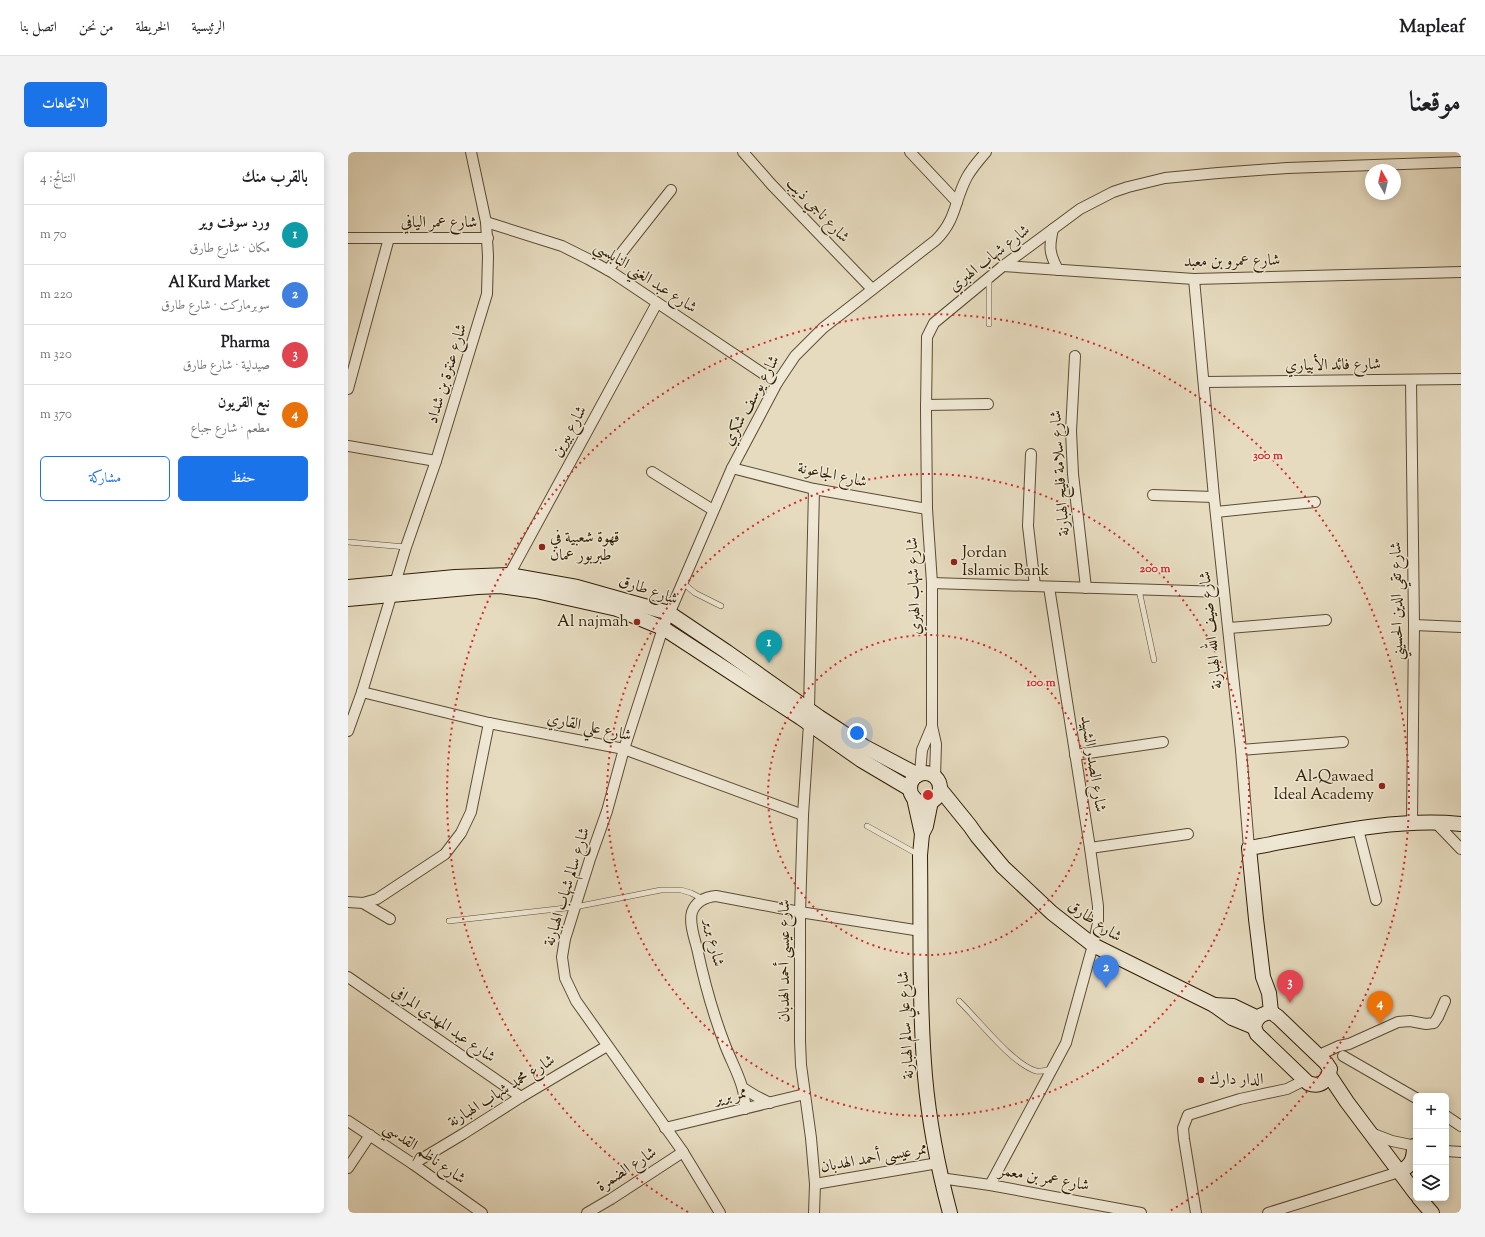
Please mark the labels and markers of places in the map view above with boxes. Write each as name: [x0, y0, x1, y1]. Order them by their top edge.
place label: قهوة شعبية في طبربور عمان: [550, 527, 619, 568]
marker: قهوة شعبية في طبربور عمان: [537, 542, 547, 552]
place label: Jordan Islamic Bank: [961, 542, 1050, 583]
marker: Jordan Islamic Bank: [949, 557, 959, 567]
place label: Al najmah: [557, 611, 630, 634]
marker: Al najmah: [632, 617, 642, 627]
pin: 1: [756, 630, 782, 663]
place label: Al-Qawaed Ideal Academy: [1274, 766, 1374, 807]
marker: Al-Qawaed Ideal Academy: [1377, 781, 1387, 791]
centre of rings: [921, 788, 935, 802]
pin: 2: [1093, 955, 1119, 988]
pin: 3: [1277, 970, 1303, 1003]
pin: 4: [1367, 991, 1393, 1024]
place label: الدار دارك: [1209, 1069, 1263, 1092]
marker: الدار دارك: [1196, 1075, 1206, 1085]

